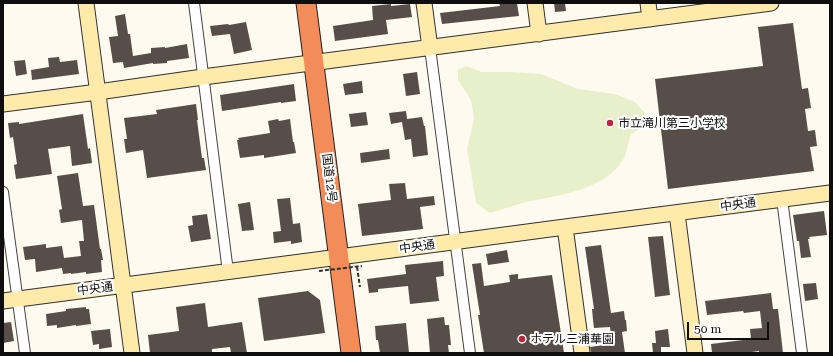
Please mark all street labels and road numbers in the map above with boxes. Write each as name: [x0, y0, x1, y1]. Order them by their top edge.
street label: 国道12号: [319, 153, 339, 203]
street label: 中央通: [719, 195, 757, 215]
street label: 中央通: [398, 237, 436, 257]
street label: 中央通: [76, 280, 114, 298]

